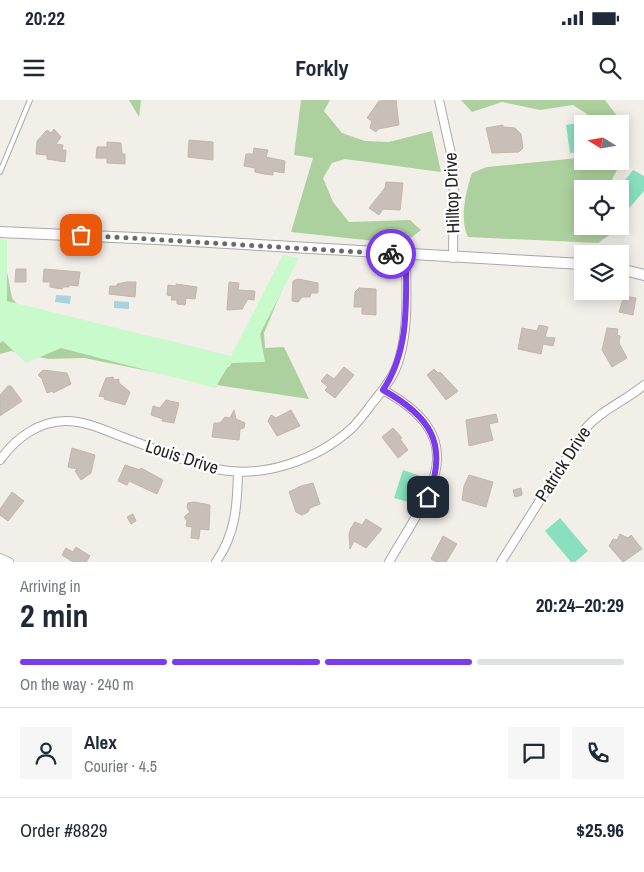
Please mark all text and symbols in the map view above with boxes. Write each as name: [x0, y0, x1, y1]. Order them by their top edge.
text: 20:22: [25, 5, 65, 31]
text: Forkly: [295, 53, 349, 83]
icon: menu: [20, 54, 48, 82]
icon: search: [596, 54, 624, 82]
north arrow: [574, 115, 629, 170]
map controls: [574, 115, 629, 300]
street label: Hilltop Drive: [438, 152, 465, 234]
button: locate: [574, 180, 629, 235]
pin: [60, 214, 102, 256]
icon: bag: [67, 221, 95, 249]
courier: [366, 229, 416, 279]
icon: bike: [377, 240, 405, 268]
button: layers: [574, 245, 629, 300]
street label: Patrick Drive: [529, 421, 596, 506]
street label: Louis Drive: [142, 433, 222, 480]
pin: [407, 476, 449, 518]
icon: home: [414, 483, 442, 511]
text: Arriving in: [20, 575, 81, 597]
text: 20:24–20:29: [536, 592, 624, 618]
text: 2 min: [20, 594, 89, 637]
text: On the way · 240 m: [20, 673, 134, 695]
button: person: [20, 727, 72, 779]
button: chat: [508, 727, 560, 779]
button: phone: [572, 727, 624, 779]
text: Alex: [84, 729, 117, 755]
text: Courier · 4.5: [84, 755, 157, 777]
text: Order #8829: [20, 817, 107, 843]
text: $25.96: [576, 817, 624, 843]

